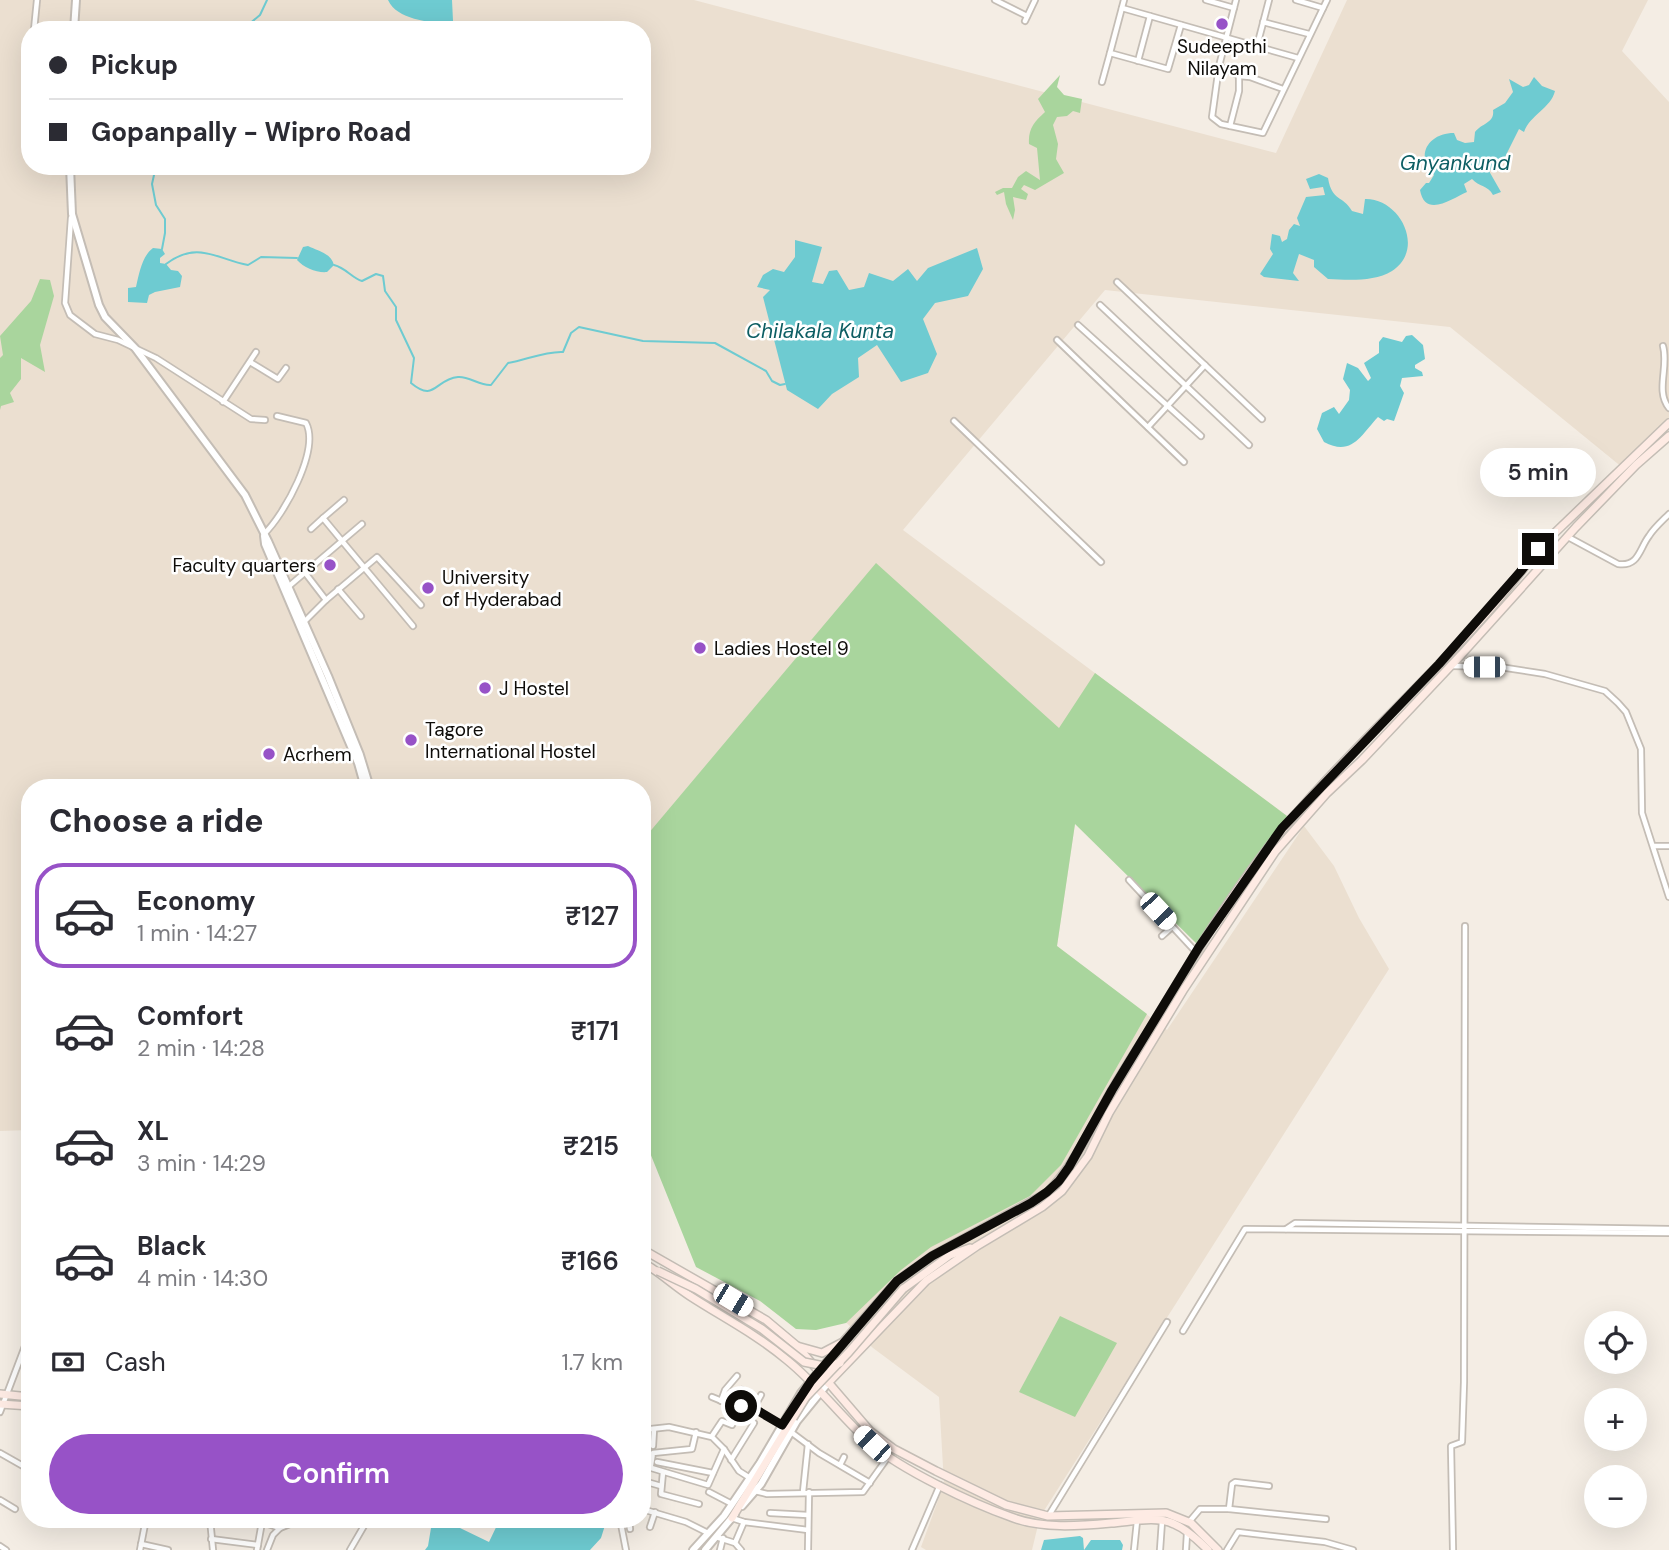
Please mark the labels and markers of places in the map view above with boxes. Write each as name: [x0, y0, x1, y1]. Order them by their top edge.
marker: Sudeepthi Nilayam: [1214, 16, 1230, 32]
place label: Sudeepthi Nilayam: [1177, 34, 1267, 81]
place label: Faculty quarters: [172, 553, 316, 578]
marker: Faculty quarters: [322, 557, 338, 573]
place label: University of Hyderabad: [442, 565, 562, 612]
marker: University of Hyderabad: [420, 580, 436, 596]
place label: Ladies Hostel 9: [714, 636, 849, 661]
marker: Ladies Hostel 9: [692, 640, 708, 656]
place label: J Hostel: [499, 676, 569, 701]
marker: J Hostel: [477, 680, 493, 696]
place label: Tagore International Hostel: [425, 717, 596, 764]
marker: Tagore International Hostel: [403, 732, 419, 748]
place label: Acrhem: [283, 742, 352, 767]
marker: Acrhem: [261, 746, 277, 762]

